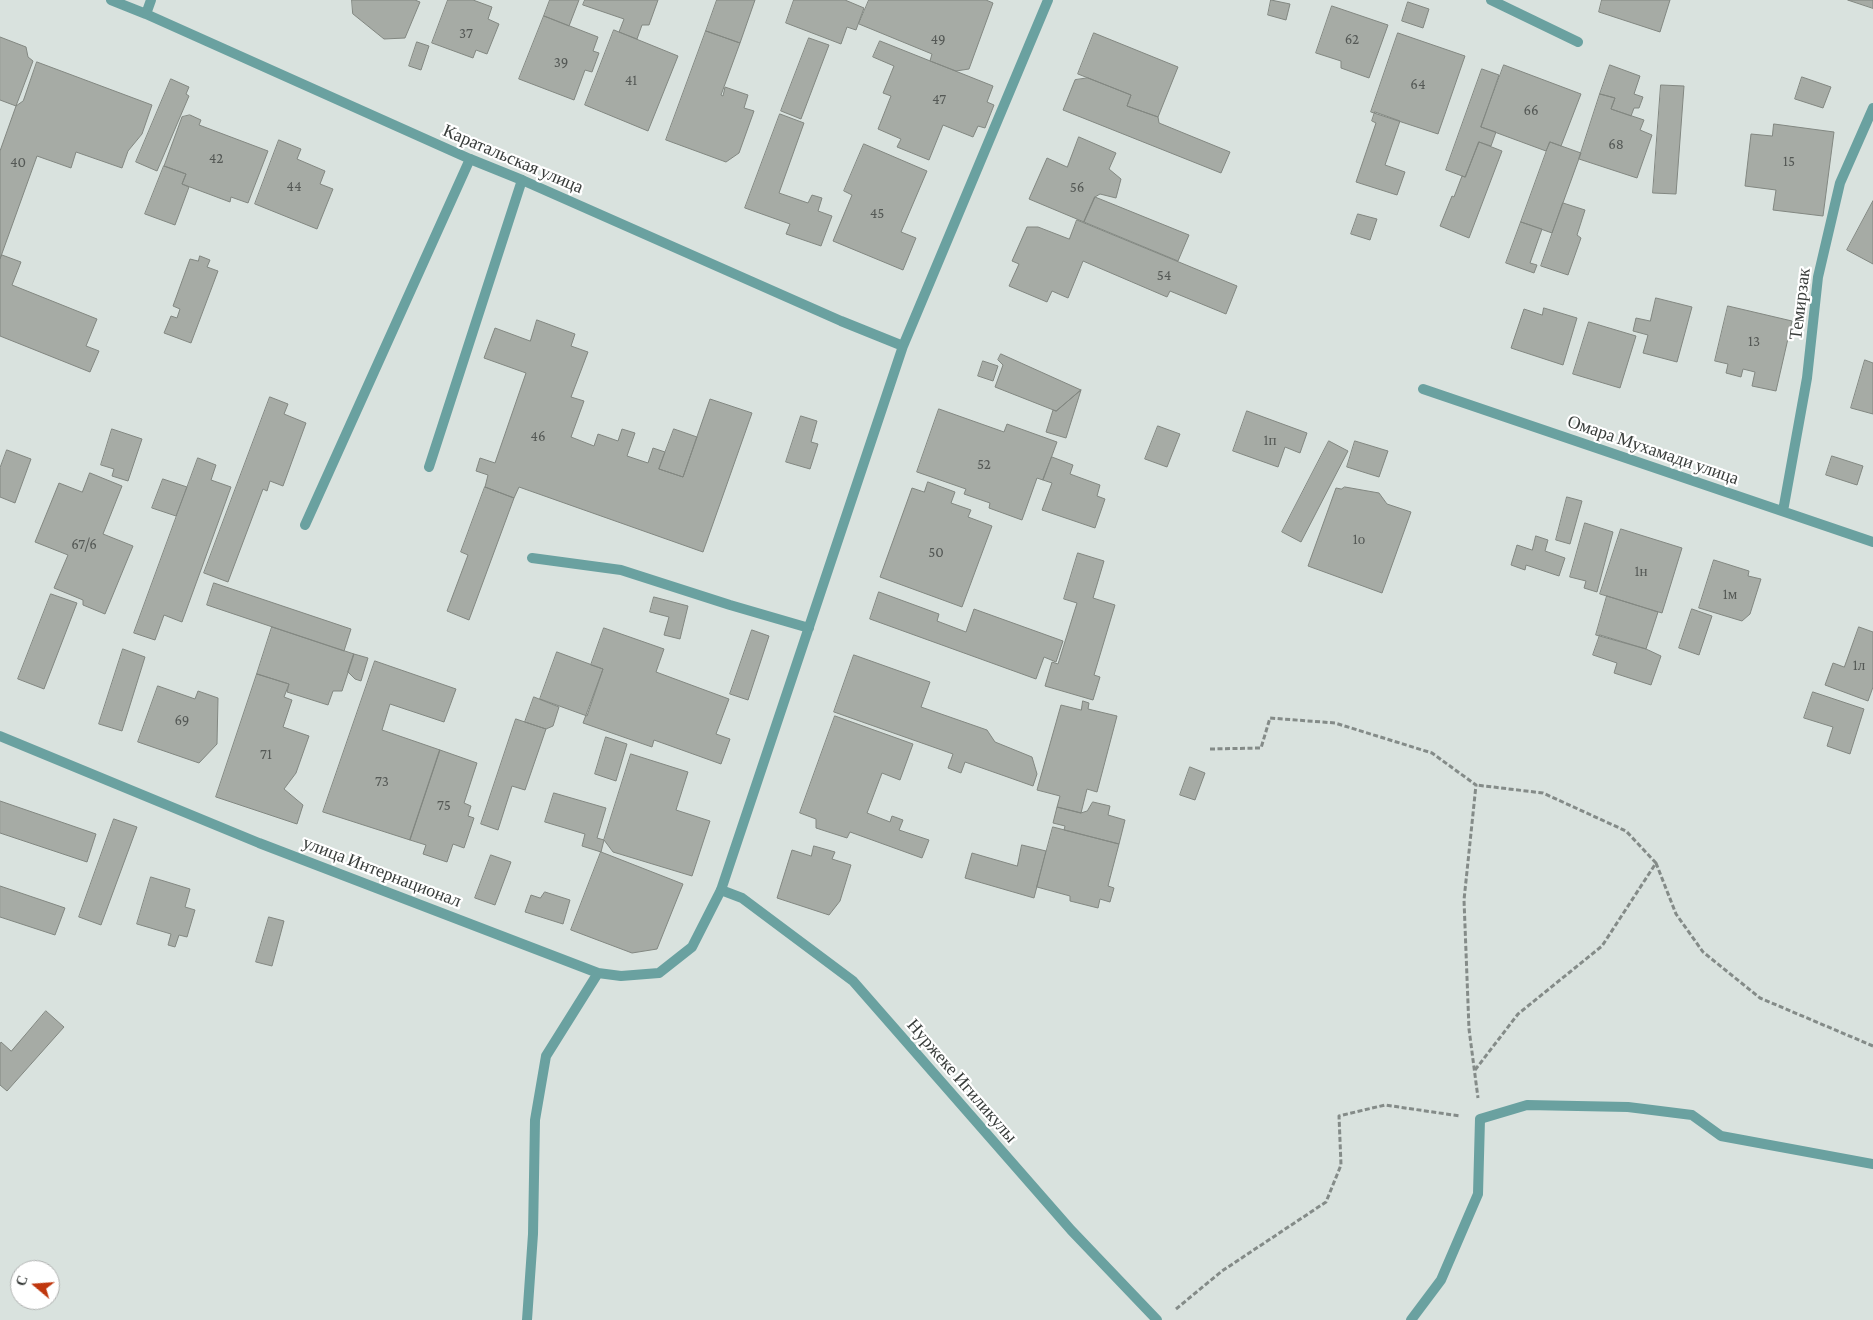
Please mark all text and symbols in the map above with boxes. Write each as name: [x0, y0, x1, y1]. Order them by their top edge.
house number: 37: [459, 24, 473, 42]
house number: 49: [930, 30, 946, 48]
house number: 62: [1345, 30, 1359, 48]
house number: 39: [554, 53, 568, 71]
house number: 41: [625, 71, 637, 89]
house number: 64: [1410, 75, 1426, 93]
house number: 47: [932, 90, 946, 108]
house number: 66: [1523, 101, 1539, 119]
street label: Каратальская улица: [440, 120, 586, 198]
house number: 68: [1608, 135, 1624, 153]
house number: 42: [209, 149, 223, 167]
house number: 15: [1783, 152, 1795, 170]
house number: 40: [10, 153, 26, 171]
house number: 44: [286, 177, 302, 195]
house number: 56: [1070, 178, 1084, 196]
house number: 45: [870, 204, 884, 222]
house number: 54: [1157, 266, 1171, 284]
street label: Темирзак: [1785, 267, 1815, 341]
house number: 13: [1748, 332, 1760, 350]
street label: Омара Мухамади улица: [1564, 411, 1742, 489]
house number: 46: [530, 427, 546, 445]
house number: 1п: [1263, 431, 1277, 449]
house number: 52: [977, 455, 991, 473]
house number: 1о: [1353, 530, 1365, 548]
house number: 67/6: [71, 535, 97, 553]
house number: 50: [928, 543, 944, 561]
house number: 1н: [1634, 562, 1648, 580]
house number: 1м: [1723, 585, 1737, 603]
house number: 1л: [1853, 656, 1865, 674]
house number: 69: [175, 711, 189, 729]
house number: 71: [260, 745, 272, 763]
house number: 73: [375, 772, 389, 790]
house number: 75: [437, 796, 451, 814]
street label: улица Интернационал: [300, 832, 464, 912]
street label: Нуржеке Игиликулы: [902, 1015, 1022, 1147]
north arrow: [10, 1260, 60, 1310]
text: С: [13, 1273, 31, 1288]

